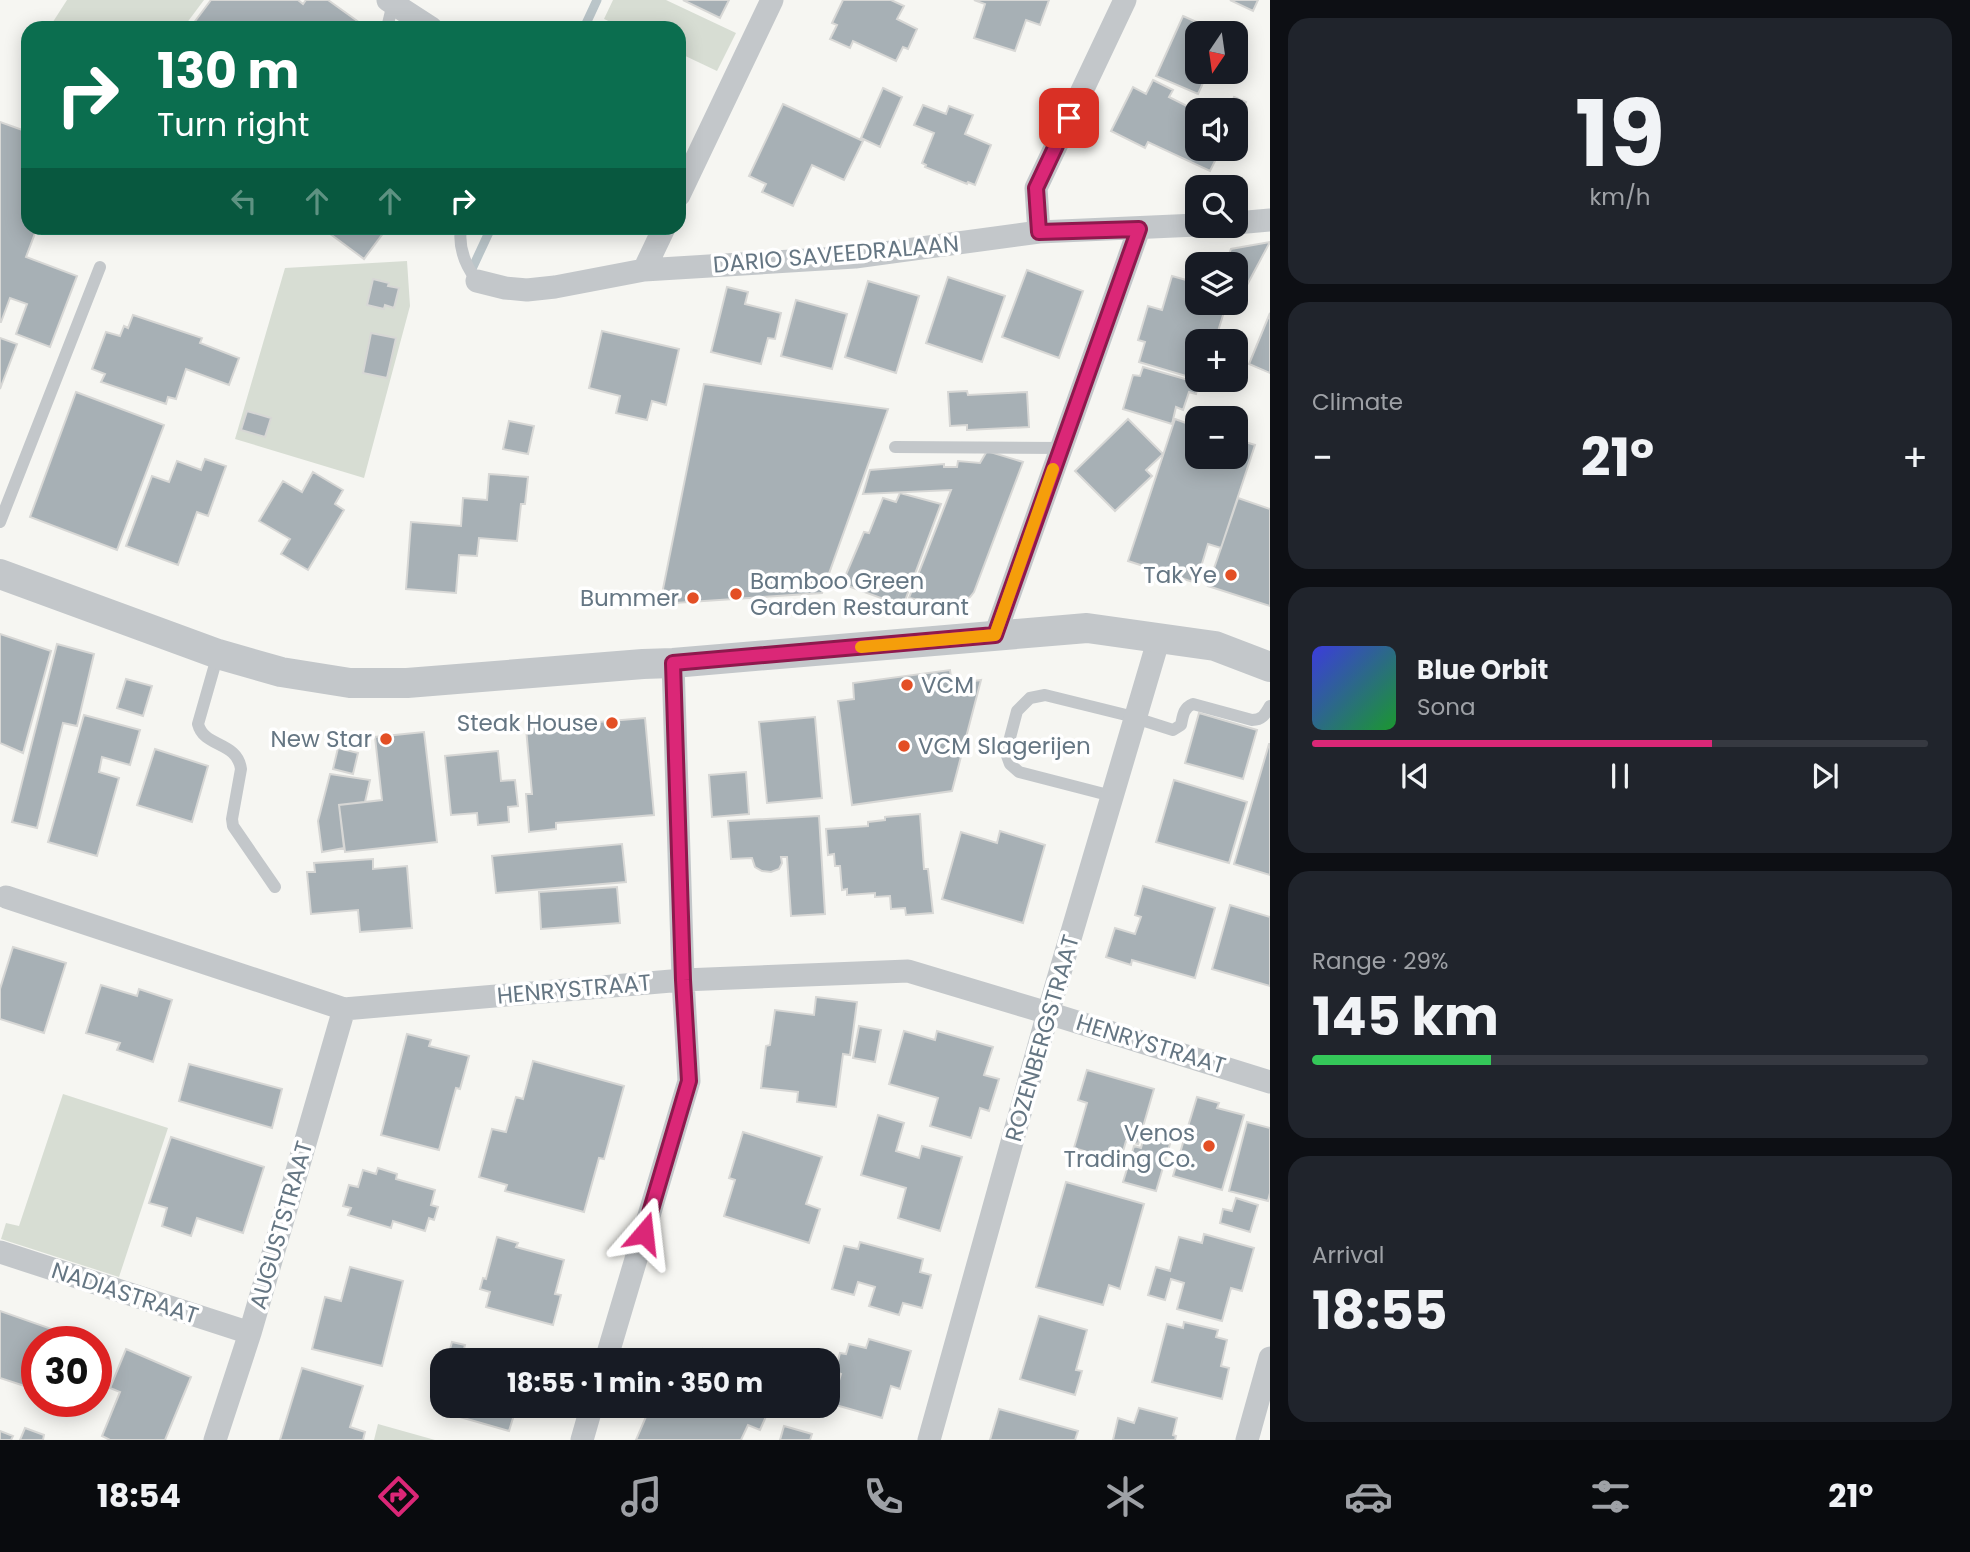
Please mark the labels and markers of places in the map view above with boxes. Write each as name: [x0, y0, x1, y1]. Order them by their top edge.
pin: [1039, 88, 1099, 148]
place label: Tak Ye: [1143, 559, 1217, 591]
place label: Bamboo Green Garden Restaurant: [750, 565, 969, 623]
marker: Tak Ye: [1223, 567, 1239, 583]
place label: Bummer: [580, 582, 679, 614]
marker: Bamboo Green Garden Restaurant: [728, 586, 744, 602]
marker: Bummer: [685, 590, 701, 606]
place label: VCM: [921, 669, 974, 701]
marker: VCM: [899, 677, 915, 693]
place label: Steak House: [457, 707, 598, 739]
marker: Steak House: [604, 715, 620, 731]
place label: New Star: [271, 723, 372, 755]
place label: VCM Slagerijen: [918, 730, 1091, 762]
marker: New Star: [378, 731, 394, 747]
marker: VCM Slagerijen: [896, 738, 912, 754]
place label: Venos Trading Co.: [1064, 1117, 1195, 1175]
marker: Venos Trading Co.: [1201, 1138, 1217, 1154]

